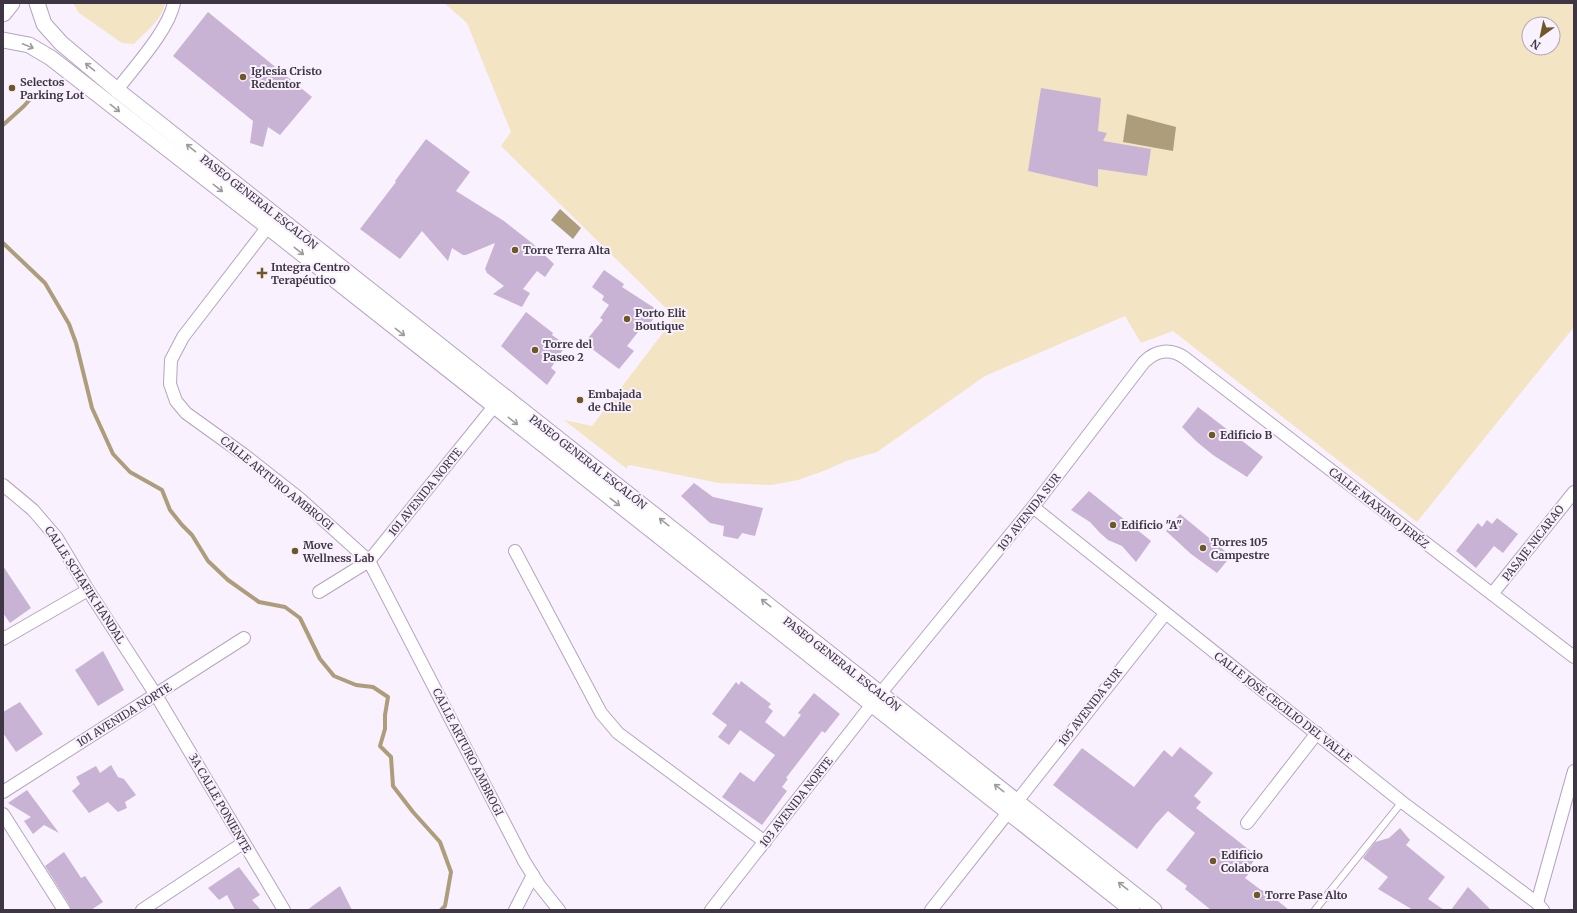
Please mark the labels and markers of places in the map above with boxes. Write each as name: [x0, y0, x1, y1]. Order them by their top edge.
place label: Iglesia Cristo Redentor: [251, 64, 322, 91]
marker: Iglesia Cristo Redentor: [238, 72, 248, 82]
place label: Selectos Parking Lot: [20, 75, 85, 102]
marker: Selectos Parking Lot: [7, 83, 17, 93]
place label: Torre Terra Alta: [523, 243, 610, 257]
marker: Torre Terra Alta: [510, 245, 520, 255]
place label: Integra Centro Terapéutico: [271, 260, 350, 287]
marker: Integra Centro Terapéutico: [256, 267, 268, 279]
place label: Porto Elit Boutique: [635, 306, 687, 333]
marker: Porto Elit Boutique: [622, 314, 632, 324]
place label: Torre del Paseo 2: [543, 337, 592, 364]
marker: Torre del Paseo 2: [530, 345, 540, 355]
place label: Embajada de Chile: [588, 387, 642, 414]
marker: Embajada de Chile: [575, 395, 585, 405]
place label: Edificio B: [1220, 428, 1272, 442]
marker: Edificio B: [1207, 430, 1217, 440]
place label: Edificio "A": [1121, 518, 1182, 532]
marker: Edificio "A": [1108, 520, 1118, 530]
place label: Torres 105 Campestre: [1211, 535, 1270, 562]
place label: Move Wellness Lab: [302, 538, 374, 565]
marker: Torres 105 Campestre: [1198, 543, 1208, 553]
marker: Move Wellness Lab: [290, 546, 300, 556]
place label: Edificio Colabora: [1221, 848, 1269, 875]
marker: Edificio Colabora: [1208, 856, 1218, 866]
place label: Torre Pase Alto: [1265, 888, 1348, 902]
marker: Torre Pase Alto: [1252, 890, 1262, 900]

